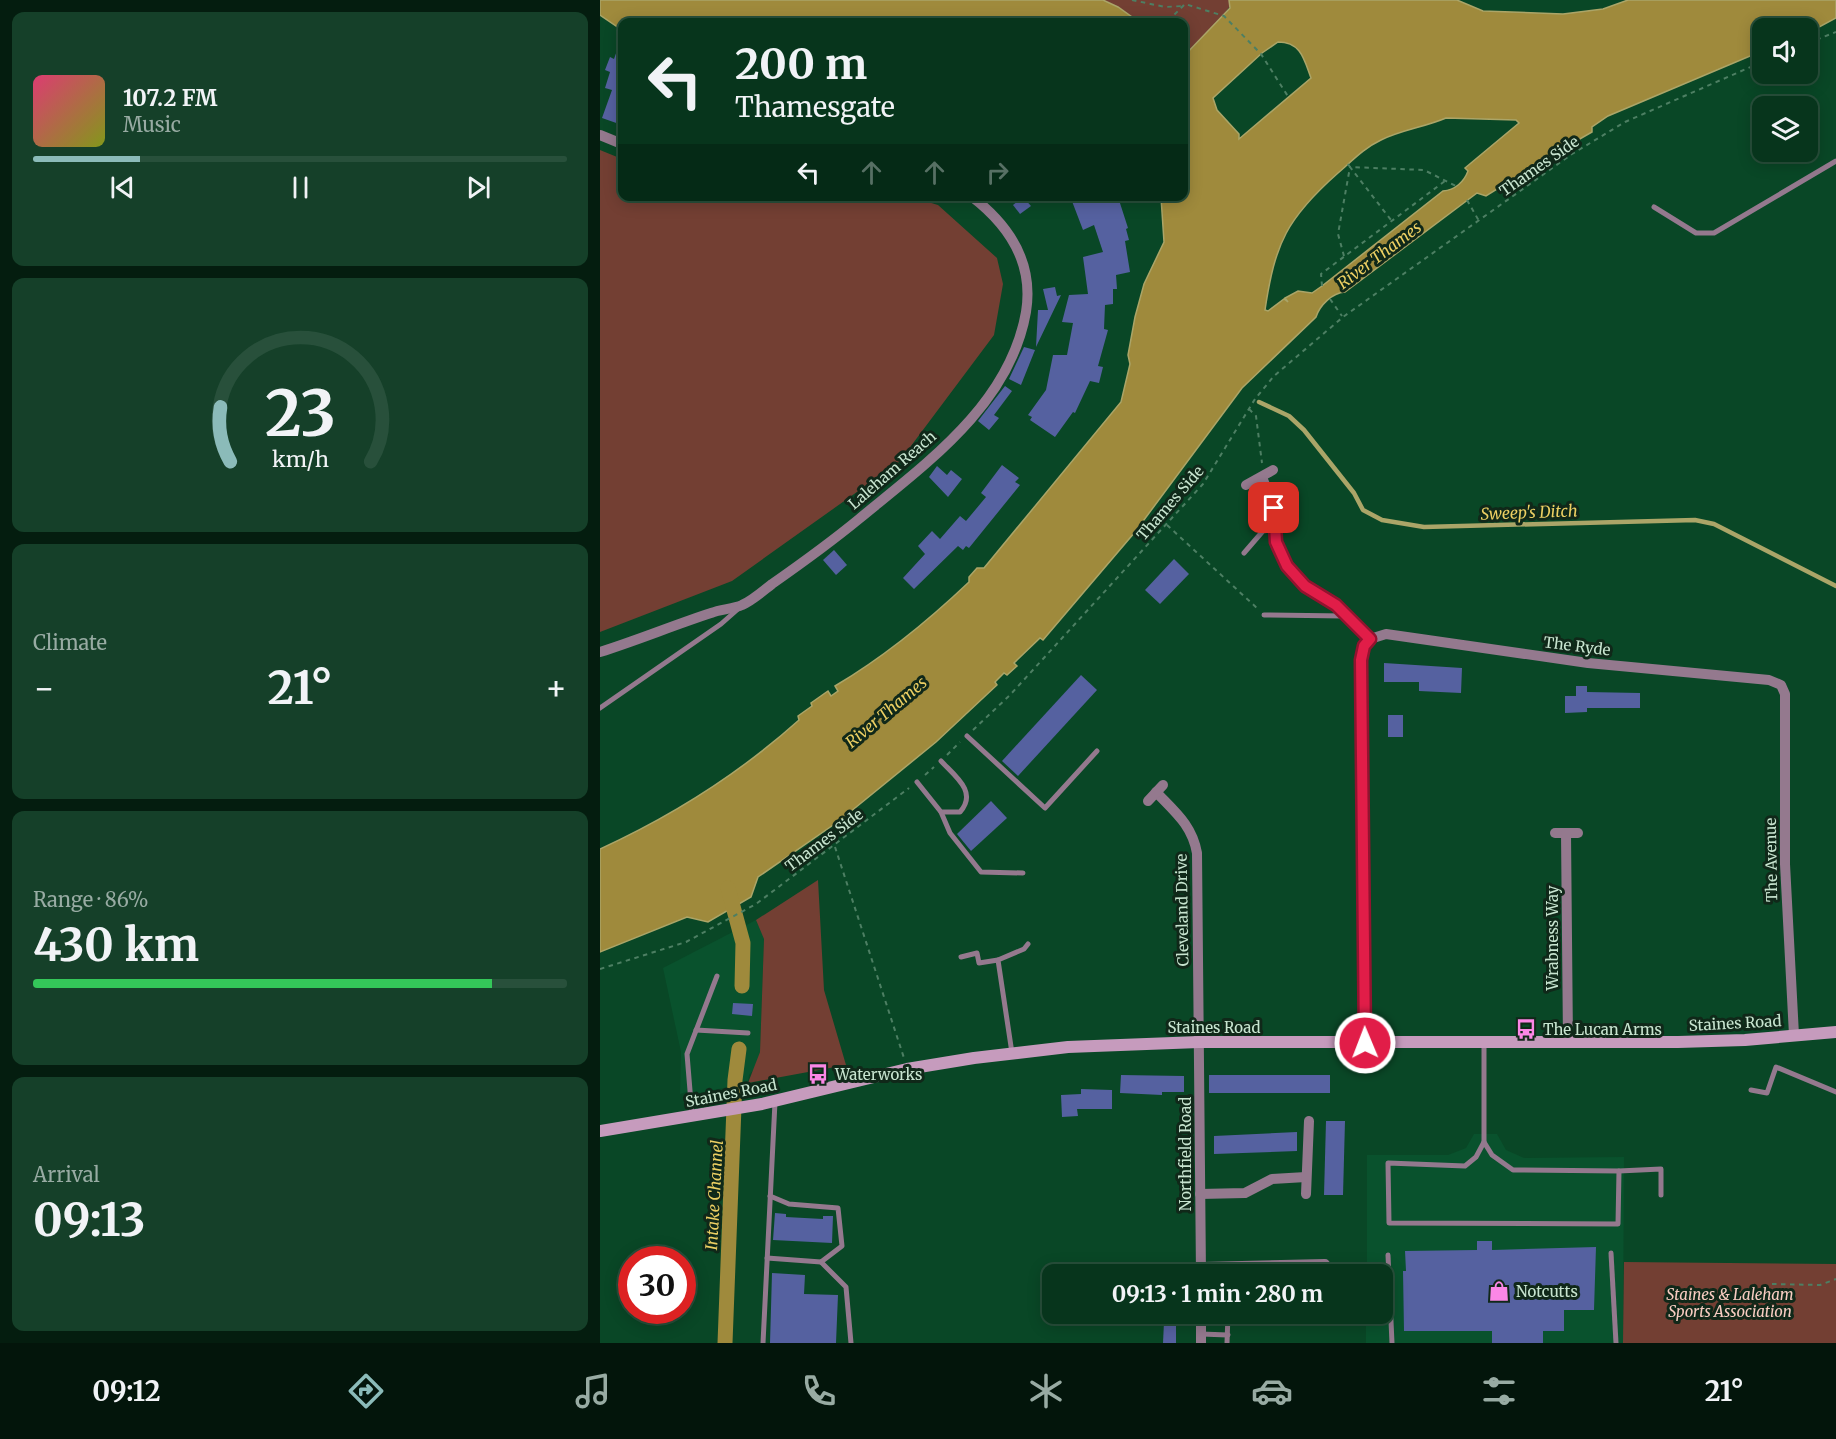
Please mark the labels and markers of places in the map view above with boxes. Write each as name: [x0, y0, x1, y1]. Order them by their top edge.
pin: [1248, 482, 1299, 533]
bus stop icon: The Lucan Arms: [1514, 1017, 1538, 1041]
place label: The Lucan Arms: [1543, 1020, 1662, 1039]
bus stop icon: Waterworks: [806, 1062, 830, 1086]
place label: Waterworks: [834, 1065, 922, 1084]
shop icon: Notcutts: [1487, 1279, 1511, 1303]
place label: Notcutts: [1516, 1282, 1578, 1301]

